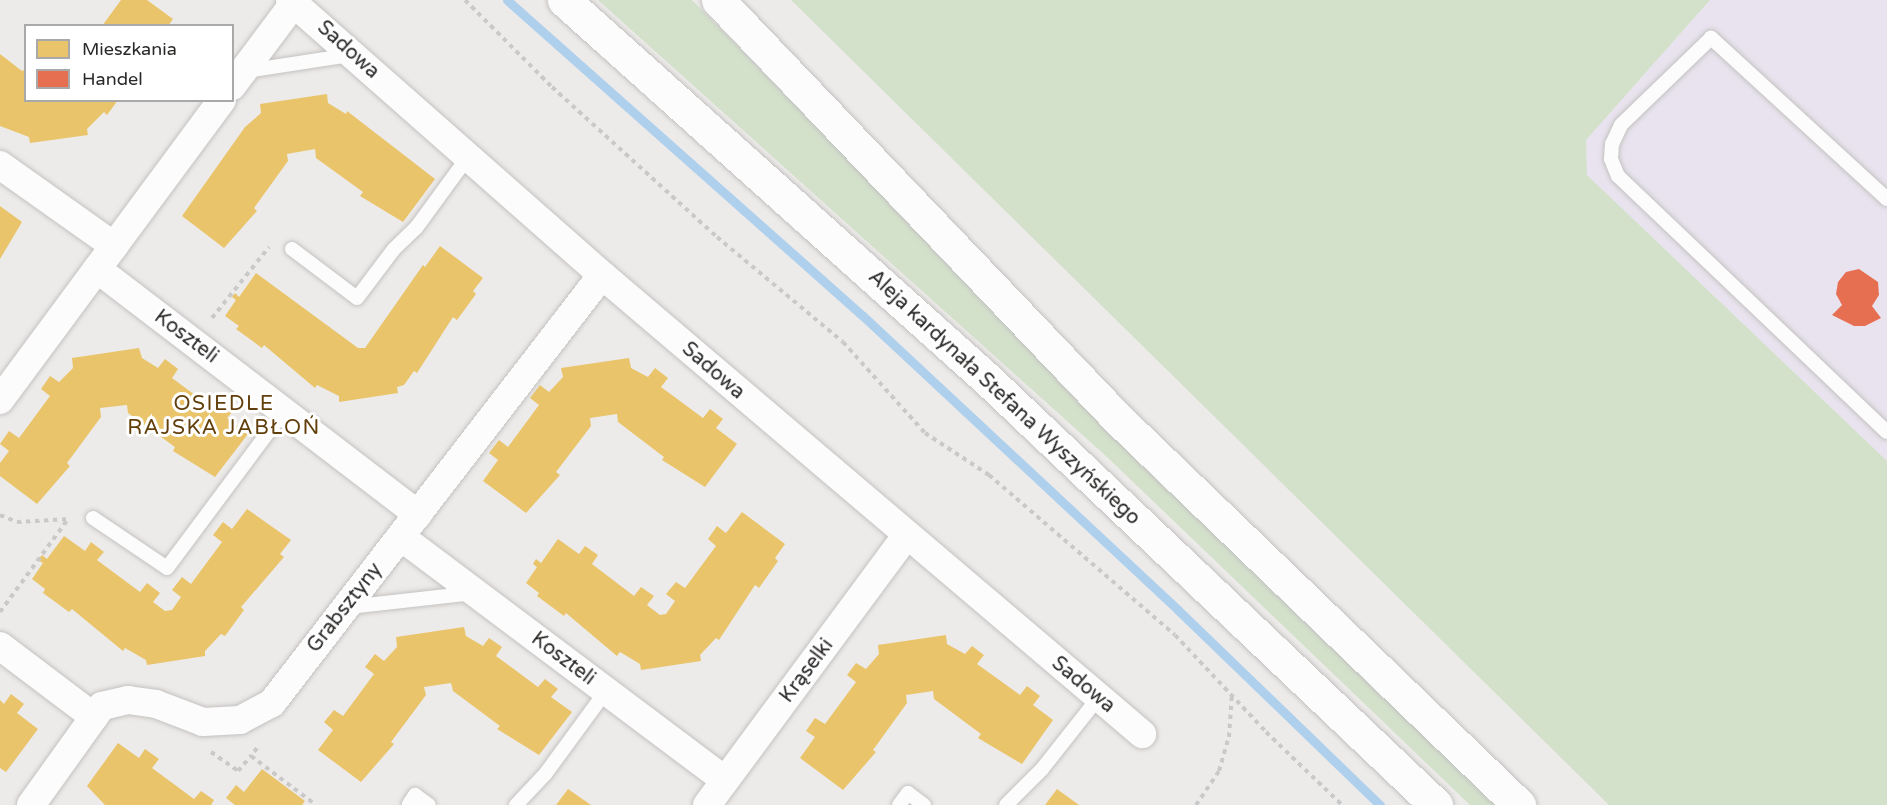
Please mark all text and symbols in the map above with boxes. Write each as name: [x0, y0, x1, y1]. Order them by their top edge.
street label: Sadowa: [312, 16, 384, 84]
legend: [24, 24, 234, 102]
text: Mieszkania: [82, 38, 177, 60]
text: Handel: [82, 68, 143, 90]
street label: Aleja kardynała Stefana Wyszyńskiego: [863, 265, 1145, 531]
street label: Koszteli: [149, 305, 223, 369]
street label: Sadowa: [677, 337, 749, 405]
district label: OSIEDLE RAJSKA JABŁOŃ: [127, 391, 321, 441]
street label: Grabsztyny: [303, 558, 387, 658]
street label: Koszteli: [526, 627, 600, 691]
street label: Krąselki: [775, 634, 839, 708]
street label: Sadowa: [1046, 652, 1120, 718]

